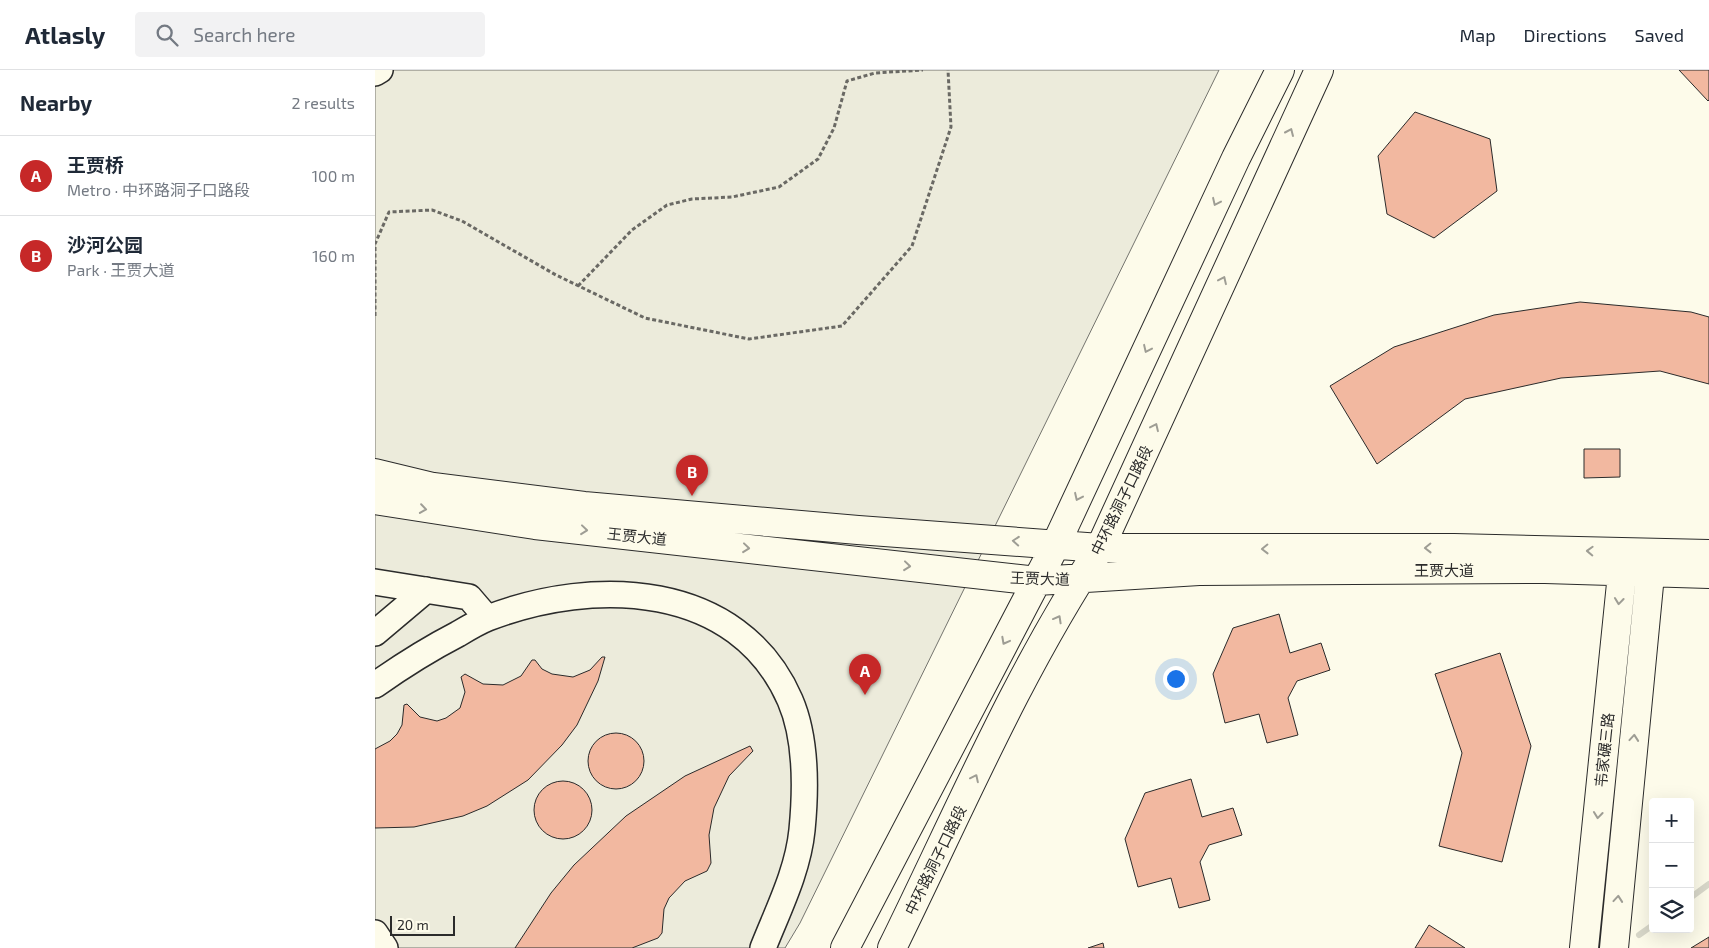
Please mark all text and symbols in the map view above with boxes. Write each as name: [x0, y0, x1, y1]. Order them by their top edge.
search box: [135, 12, 485, 57]
text: Atlasly: [25, 20, 105, 49]
icon: search: [153, 21, 181, 49]
text: Search here: [193, 23, 295, 46]
text: Map: [1459, 24, 1496, 46]
text: Directions: [1524, 24, 1607, 46]
text: Saved: [1635, 24, 1684, 46]
text: Nearby: [20, 90, 92, 115]
text: 2 results: [292, 93, 355, 112]
one-way arrow: [1283, 128, 1294, 137]
text: 王贾桥: [67, 153, 124, 176]
text: A: [31, 166, 41, 185]
text: 100 m: [312, 166, 355, 185]
text: Metro · 中环路洞子口路段: [67, 180, 250, 199]
one-way arrow: [1211, 197, 1222, 206]
text: 沙河公园: [67, 233, 143, 256]
text: B: [31, 246, 41, 265]
text: 160 m: [312, 246, 355, 265]
text: Park · 王贾大道: [67, 260, 174, 279]
one-way arrow: [1217, 276, 1227, 285]
one-way arrow: [1143, 344, 1153, 353]
one-way arrow: [1149, 423, 1160, 432]
street label: 中环路洞子口路段: [1087, 442, 1155, 558]
pin: B: [676, 455, 708, 496]
one-way arrow: [1075, 491, 1085, 500]
one-way arrow: [419, 503, 427, 514]
one-way arrow: [580, 524, 588, 535]
street label: 王贾大道: [606, 524, 668, 548]
one-way arrow: [1011, 536, 1019, 547]
one-way arrow: [742, 542, 750, 553]
one-way arrow: [1424, 543, 1432, 553]
one-way arrow: [1261, 544, 1269, 555]
one-way arrow: [1586, 546, 1594, 556]
one-way arrow: [903, 560, 911, 571]
street label: 王贾大道: [1414, 561, 1474, 579]
street label: 王贾大道: [1010, 568, 1070, 588]
one-way arrow: [1614, 597, 1625, 605]
one-way arrow: [1052, 615, 1062, 624]
one-way arrow: [1001, 636, 1011, 645]
pin: A: [849, 654, 881, 695]
your location: [1163, 666, 1189, 692]
street label: 韦家碾三路: [1591, 712, 1617, 788]
one-way arrow: [1628, 733, 1639, 741]
one-way arrow: [969, 775, 979, 784]
map controls: [1649, 798, 1694, 933]
button: +: [1649, 798, 1694, 843]
street label: 中环路洞子口路段: [901, 802, 969, 918]
one-way arrow: [1593, 811, 1604, 819]
button: −: [1649, 843, 1694, 888]
button: layers: [1649, 888, 1694, 933]
one-way arrow: [1613, 895, 1624, 903]
scale bar: [390, 913, 455, 936]
text: 20 m: [397, 916, 429, 933]

